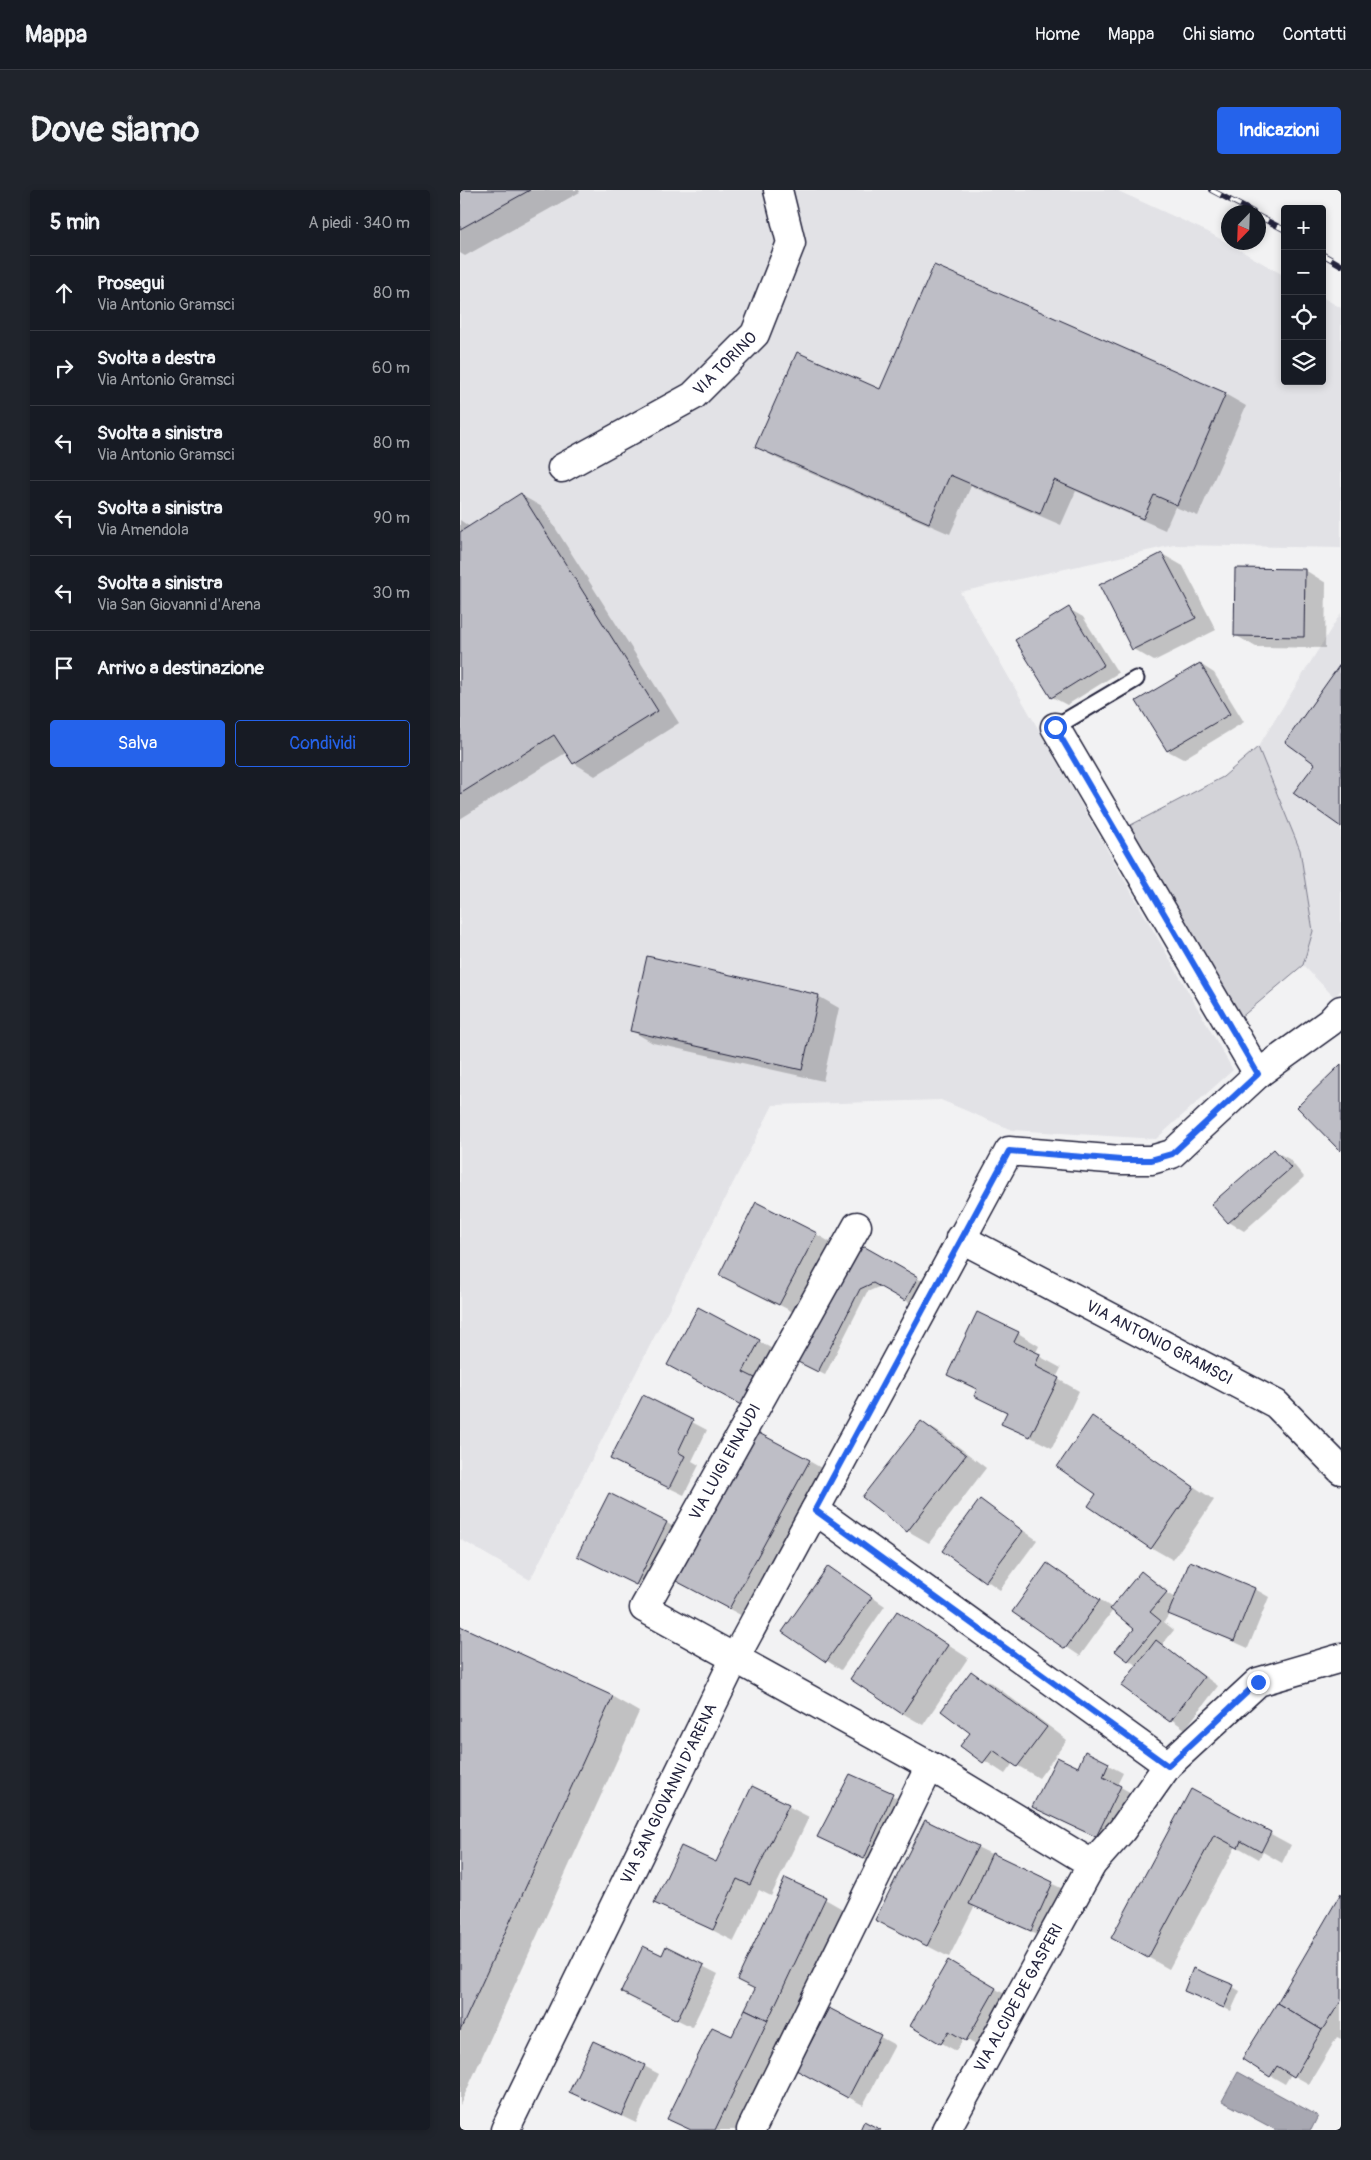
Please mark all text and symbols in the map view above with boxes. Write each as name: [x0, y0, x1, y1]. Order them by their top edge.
text: Mappa: [25, 20, 87, 49]
text: Home: [1034, 23, 1080, 46]
text: Mappa: [1108, 23, 1154, 46]
text: Chi siamo: [1182, 23, 1255, 46]
text: Contatti: [1283, 23, 1346, 46]
button: Indicazioni: [1217, 107, 1341, 154]
text: Dove siamo: [30, 108, 199, 152]
north arrow: [1221, 205, 1266, 250]
map controls: [1281, 205, 1326, 385]
button: +: [1281, 205, 1326, 250]
text: 5 min: [50, 209, 100, 236]
text: A piedi · 340 m: [308, 213, 410, 233]
button: −: [1281, 250, 1326, 295]
text: Prosegui: [97, 271, 164, 295]
icon: ahead: [50, 279, 78, 307]
text: 80 m: [373, 283, 410, 303]
text: Via Antonio Gramsci: [97, 295, 234, 315]
button: locate: [1281, 295, 1326, 340]
street label: VIA TORINO: [689, 328, 761, 400]
button: layers: [1281, 340, 1326, 385]
text: Svolta a destra: [97, 346, 216, 370]
icon: right: [50, 354, 78, 382]
text: 60 m: [372, 358, 410, 378]
text: Via Antonio Gramsci: [97, 370, 234, 390]
text: Svolta a sinistra: [97, 421, 223, 445]
icon: left: [50, 429, 78, 457]
text: 80 m: [373, 433, 410, 453]
text: Via Antonio Gramsci: [97, 445, 234, 465]
text: Svolta a sinistra: [97, 496, 223, 520]
icon: left: [50, 504, 78, 532]
text: 90 m: [373, 508, 410, 528]
text: Via Amendola: [97, 520, 189, 540]
text: Svolta a sinistra: [97, 571, 223, 595]
icon: left: [50, 579, 78, 607]
text: 30 m: [372, 583, 410, 603]
text: Via San Giovanni d'Arena: [97, 595, 261, 615]
icon: arrive: [50, 654, 78, 682]
text: Arrivo a destinazione: [97, 656, 264, 680]
route start: [1044, 716, 1067, 739]
button: Salva: [50, 720, 225, 767]
button: Condividi: [235, 720, 410, 767]
street label: VIA ANTONIO GRAMSCI: [1082, 1296, 1236, 1389]
street label: VIA LUIGI EINAUDI: [685, 1400, 765, 1524]
route end: [1247, 1671, 1270, 1694]
street label: VIA SAN GIOVANNI D'ARENA: [616, 1700, 721, 1887]
street label: VIA ALCIDE DE GASPERI: [970, 1920, 1068, 2076]

